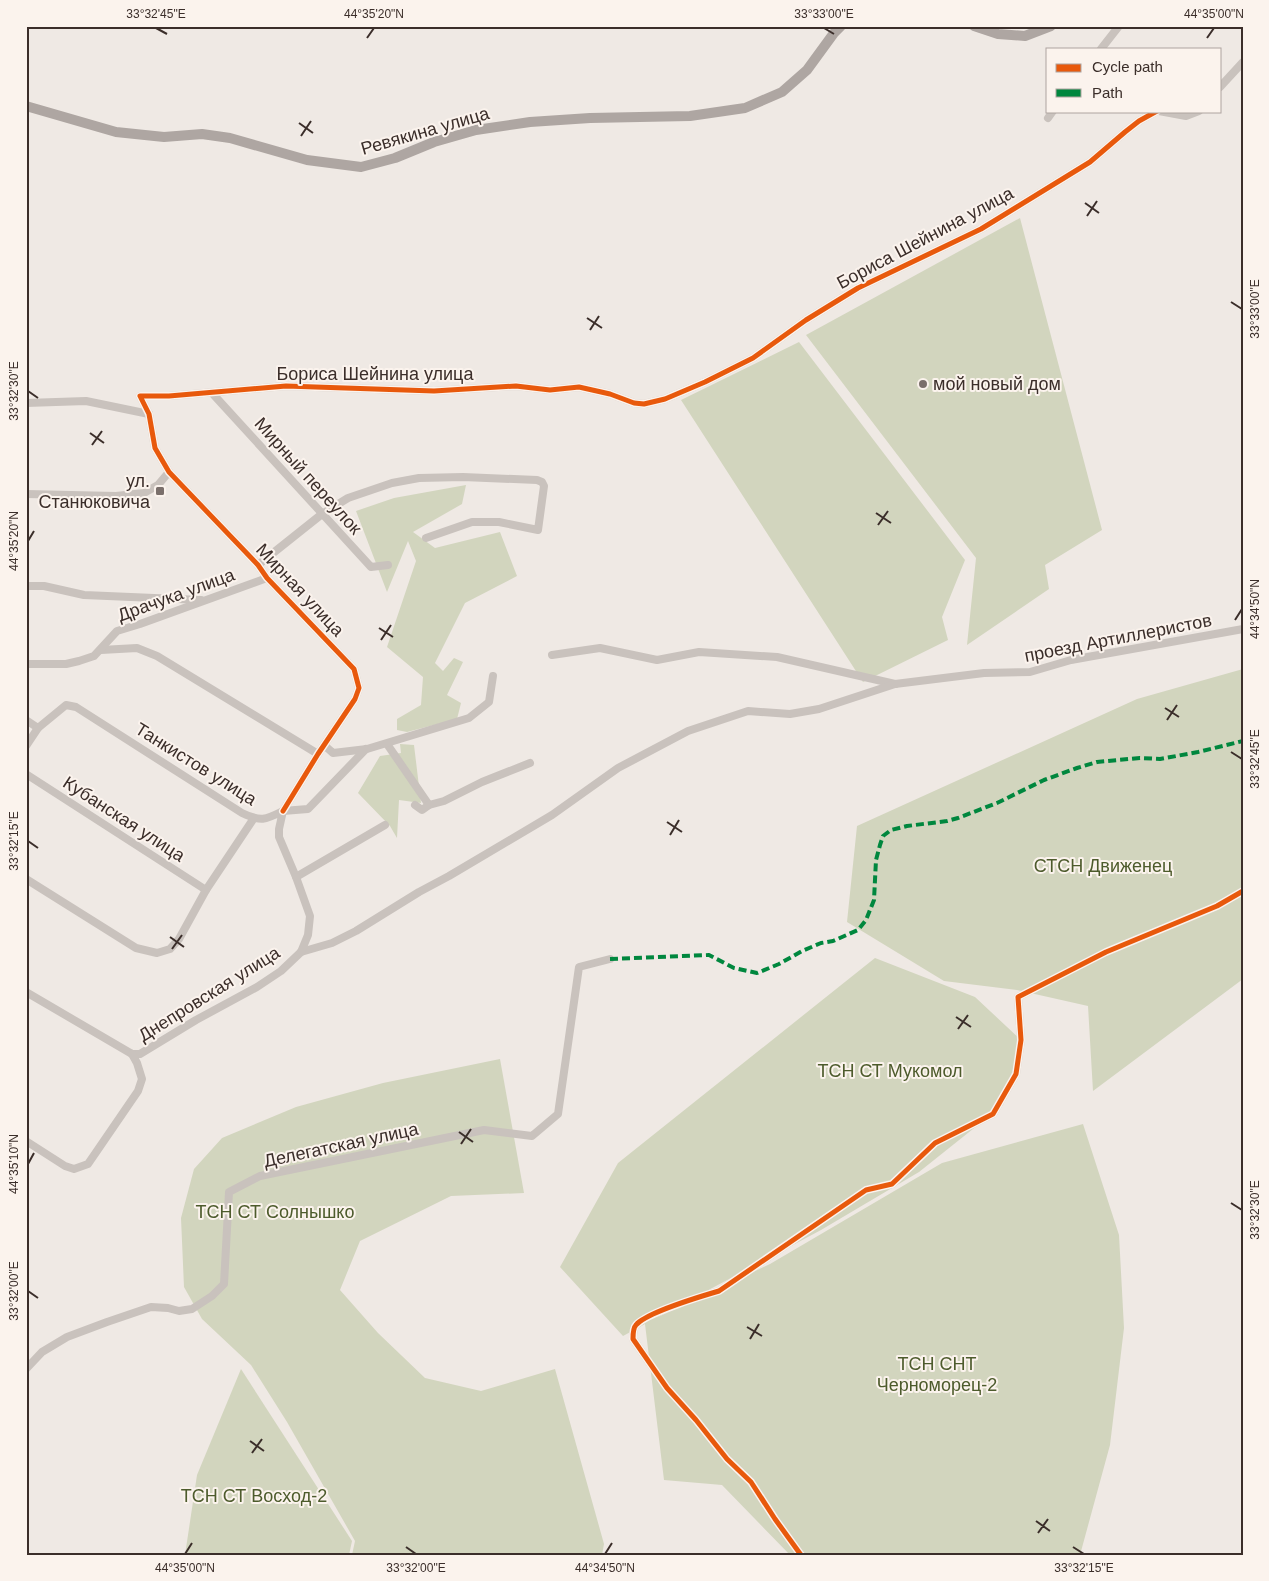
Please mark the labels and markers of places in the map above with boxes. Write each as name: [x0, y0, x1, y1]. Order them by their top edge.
place label: мой новый дом: [933, 374, 1061, 394]
marker: мой новый дом: [917, 378, 929, 390]
place label: ул. Станюковича: [38, 471, 151, 512]
marker: ул. Станюковича: [154, 485, 166, 497]

